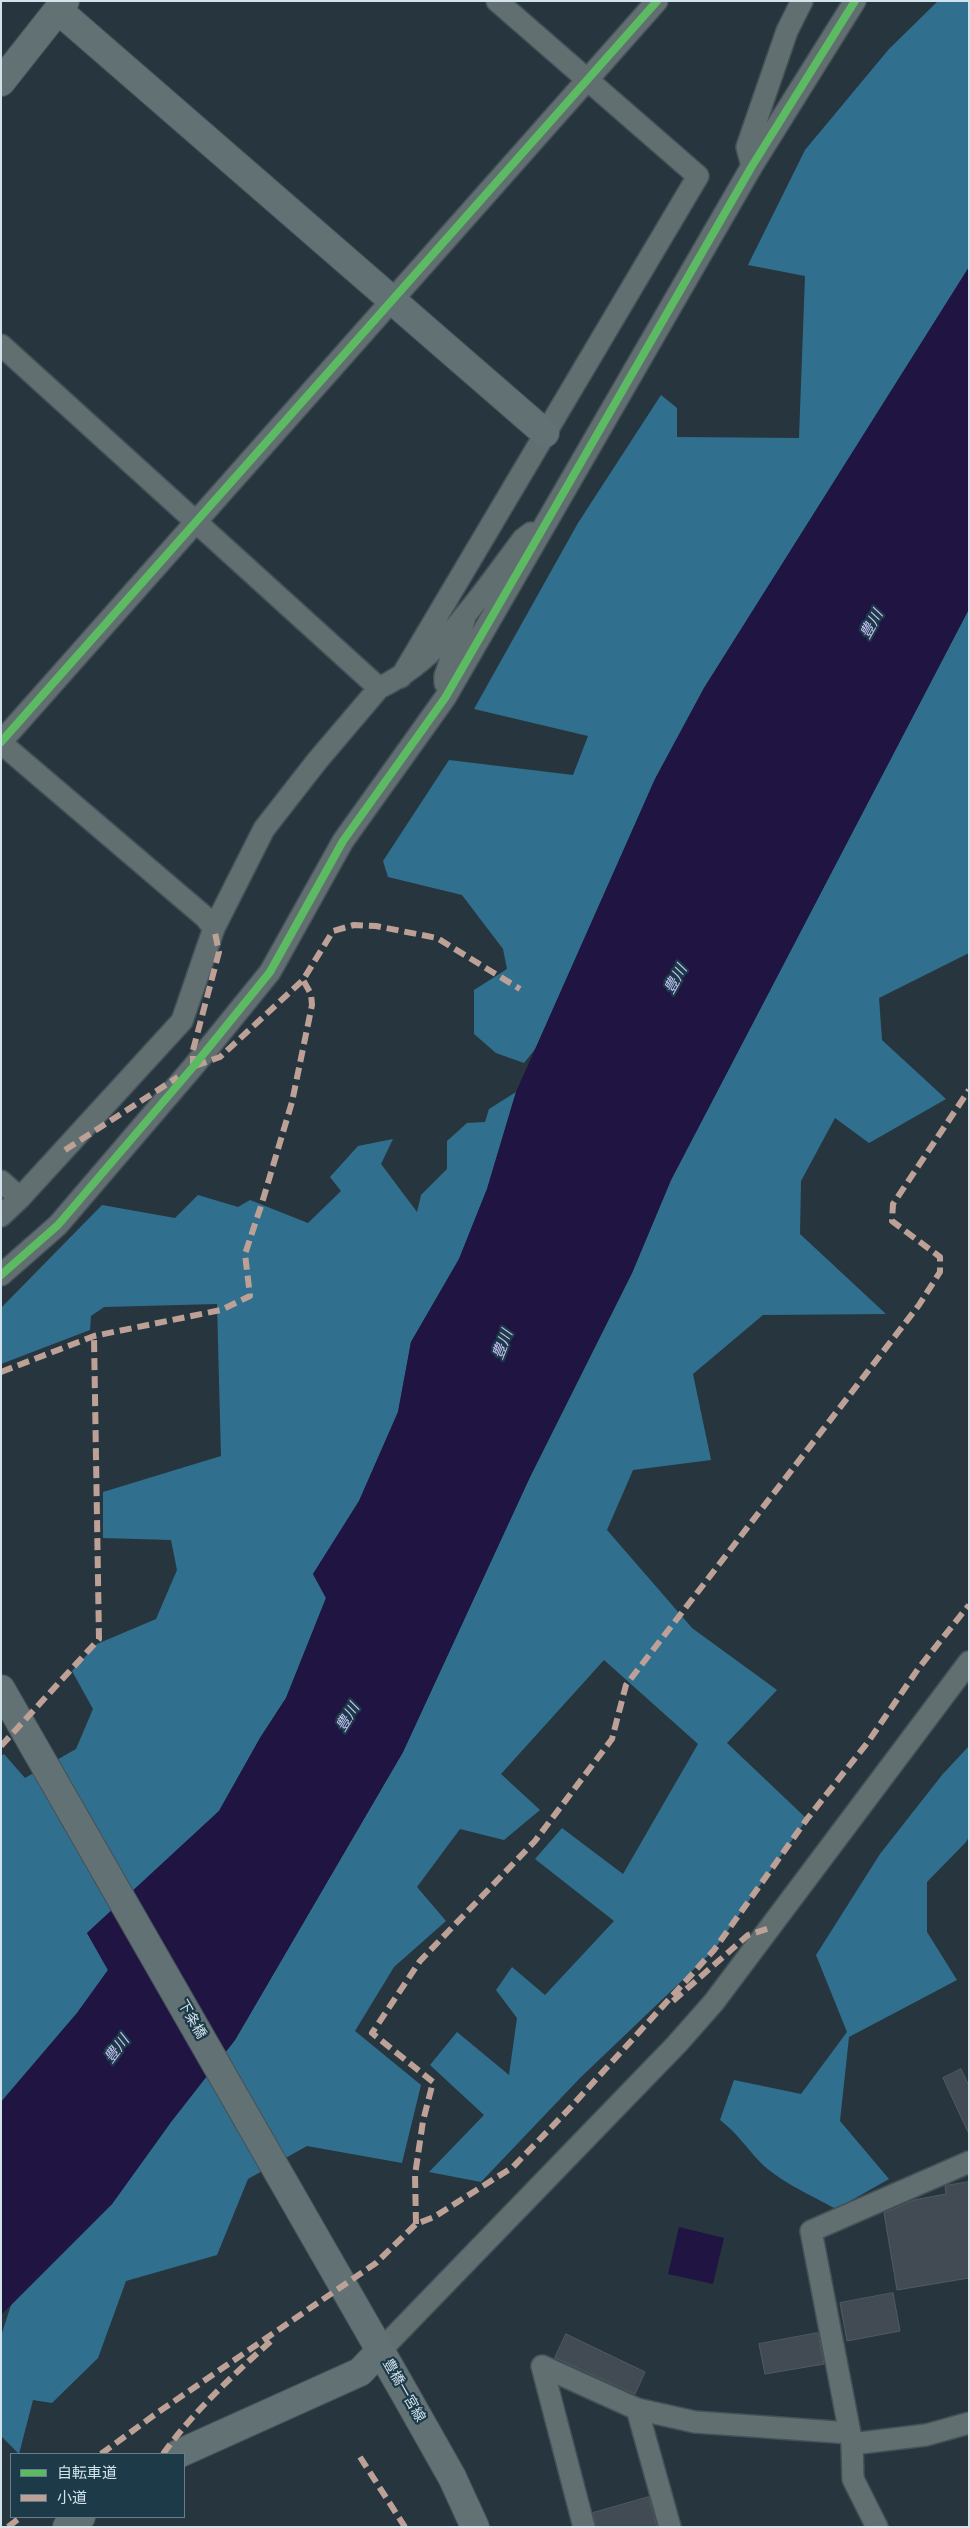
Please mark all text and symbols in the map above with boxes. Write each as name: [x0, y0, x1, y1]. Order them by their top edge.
water label: 豊川: [858, 608, 888, 642]
water label: 豊川: [662, 963, 692, 997]
water label: 豊川: [490, 1328, 518, 1362]
water label: 豊川: [334, 1701, 364, 1735]
street label: 下条橋: [173, 1998, 209, 2042]
water label: 豊川: [102, 2033, 134, 2067]
street label: 豊橋一宮線: [378, 2356, 428, 2426]
legend: [10, 2453, 185, 2518]
text: 自転車道: [57, 2463, 117, 2484]
text: 小道: [57, 2488, 87, 2509]

